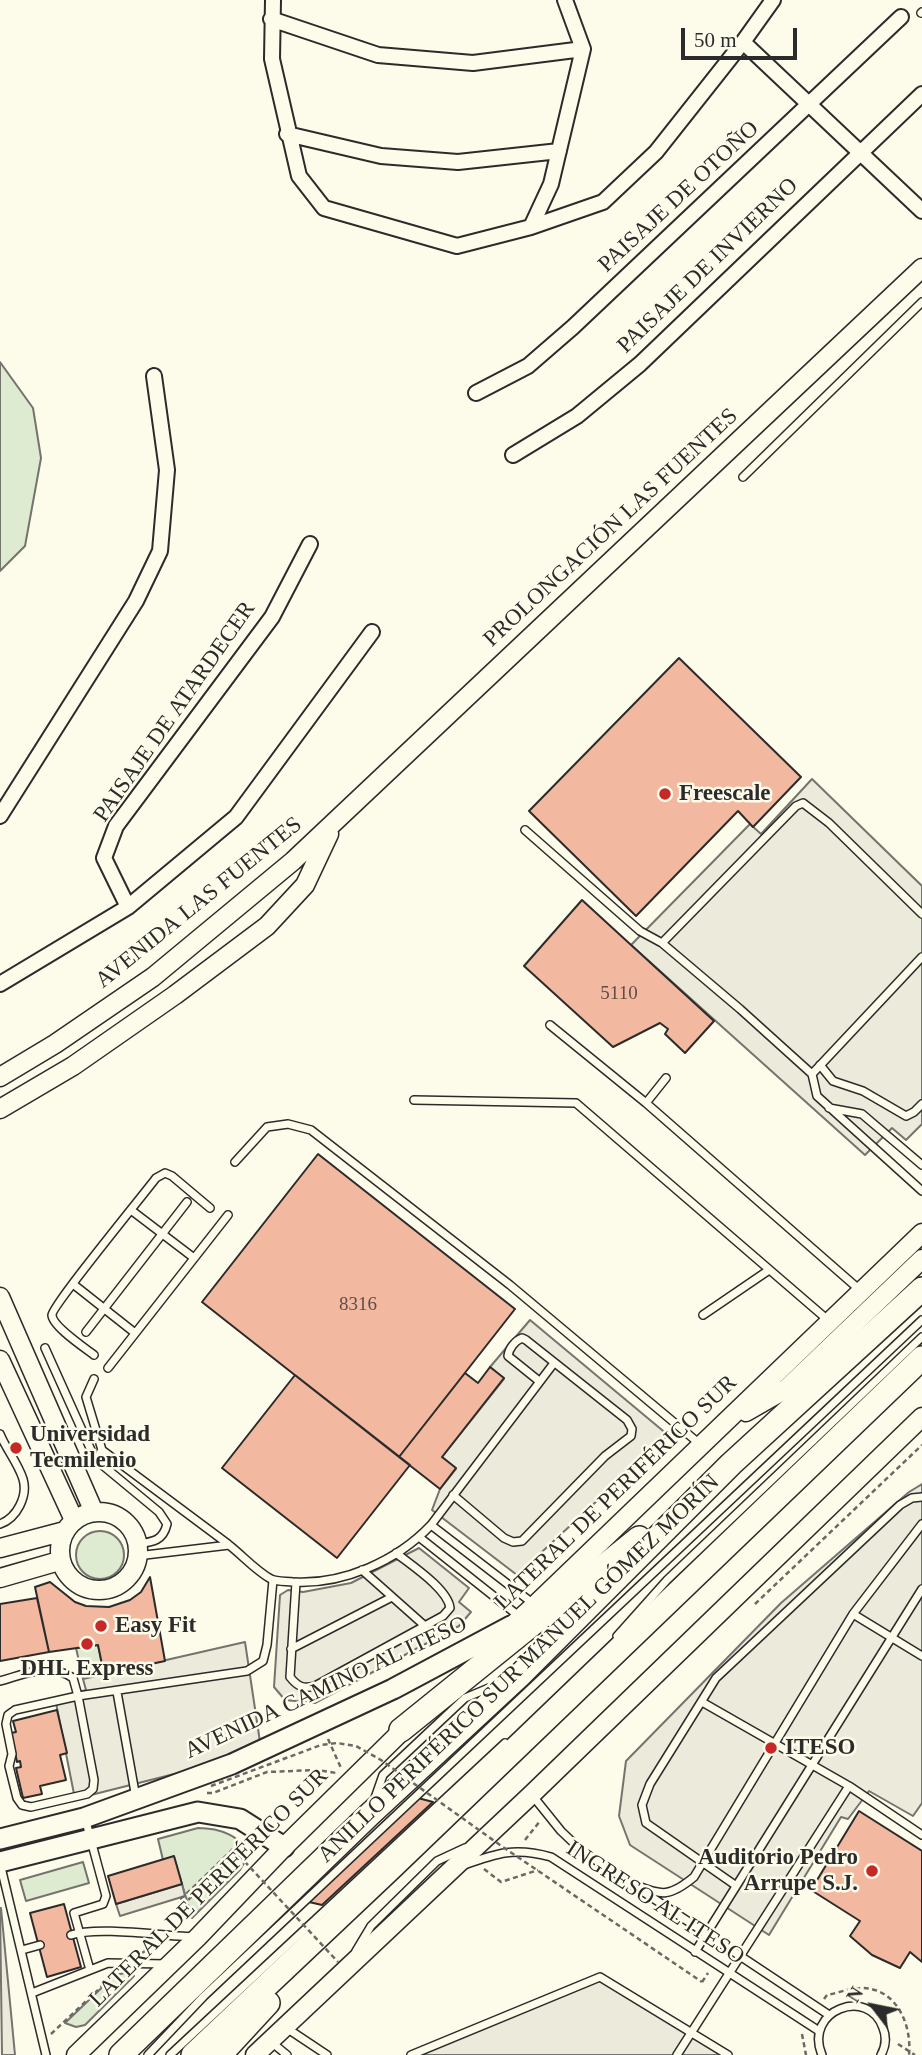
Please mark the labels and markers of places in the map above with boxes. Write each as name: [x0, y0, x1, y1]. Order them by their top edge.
place label: Freescale: [679, 780, 771, 808]
marker: Freescale: [657, 786, 673, 802]
place label: Universidad Tecmilenio: [30, 1421, 150, 1475]
marker: Universidad Tecmilenio: [8, 1440, 24, 1456]
place label: Easy Fit: [115, 1612, 196, 1640]
marker: Easy Fit: [93, 1618, 109, 1634]
marker: DHL Express: [79, 1636, 95, 1652]
place label: DHL Express: [20, 1655, 154, 1683]
place label: ITESO: [785, 1734, 855, 1762]
marker: ITESO: [763, 1740, 779, 1756]
place label: Auditorio Pedro Arrupe S.J.: [698, 1844, 858, 1898]
marker: Auditorio Pedro Arrupe S.J.: [864, 1863, 880, 1879]

